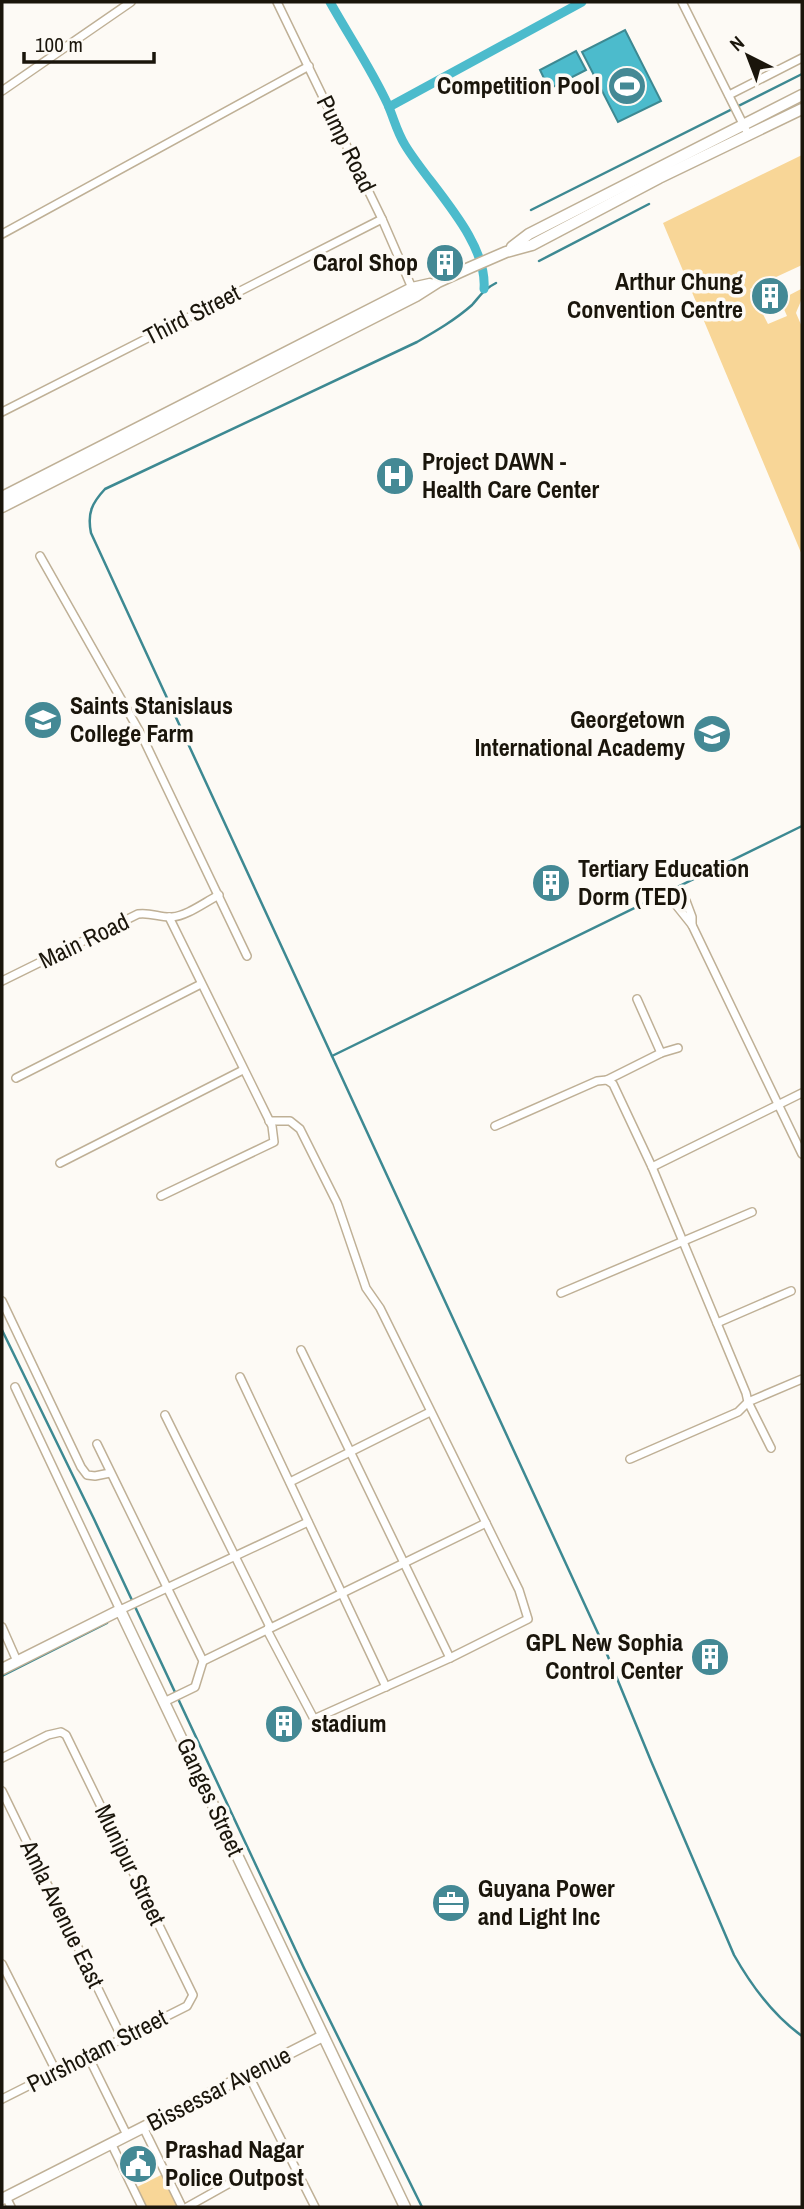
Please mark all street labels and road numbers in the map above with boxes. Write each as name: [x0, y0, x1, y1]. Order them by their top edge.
street label: Pump Road: [310, 90, 384, 197]
street label: Third Street: [138, 276, 246, 352]
street label: Main Road: [33, 905, 134, 976]
street label: Ganges Street: [170, 1732, 252, 1861]
street label: Munipur Street: [88, 1799, 174, 1931]
street label: Amla Avenue East: [13, 1834, 113, 1993]
street label: Purshotam Street: [21, 2001, 173, 2099]
street label: Bissessar Avenue: [141, 2038, 296, 2138]

